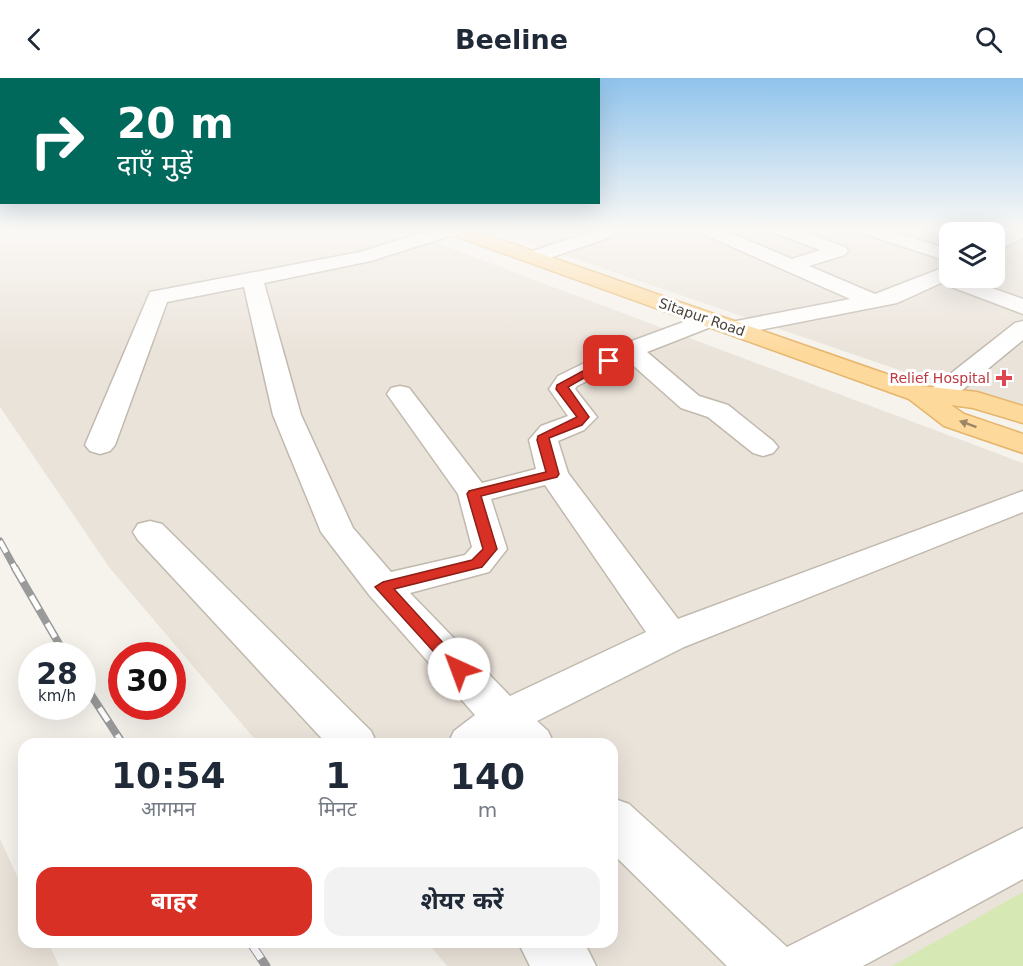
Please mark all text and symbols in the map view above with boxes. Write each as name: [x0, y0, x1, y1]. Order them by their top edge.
icon: back: [18, 23, 51, 56]
icon: search: [972, 23, 1005, 56]
text: Beeline: [455, 24, 568, 55]
text: 20 m: [117, 99, 234, 148]
icon: right: [18, 102, 96, 180]
text: दाएँ मुड़ें: [117, 149, 192, 180]
map controls: [939, 222, 1005, 288]
button: layers: [939, 222, 1005, 288]
street label: Sitapur Road: [657, 295, 747, 339]
pin: [583, 335, 634, 386]
icon: arrive: [592, 344, 625, 377]
marker: Relief Hospital: [995, 369, 1013, 387]
place label: Relief Hospital: [889, 370, 990, 386]
one-way arrow: [959, 419, 977, 429]
position arrow: [427, 637, 491, 701]
speed limit sign: 30: [108, 642, 186, 720]
text: 28: [36, 656, 78, 691]
text: km/h: [38, 687, 76, 705]
text: 10:54: [111, 755, 226, 796]
text: 1: [325, 755, 350, 796]
text: 140: [450, 756, 525, 797]
text: आगमन: [141, 797, 196, 821]
text: मिनट: [319, 797, 357, 821]
text: m: [478, 798, 497, 822]
button: बाहर: [36, 867, 312, 936]
button: शेयर करें: [324, 867, 600, 936]

